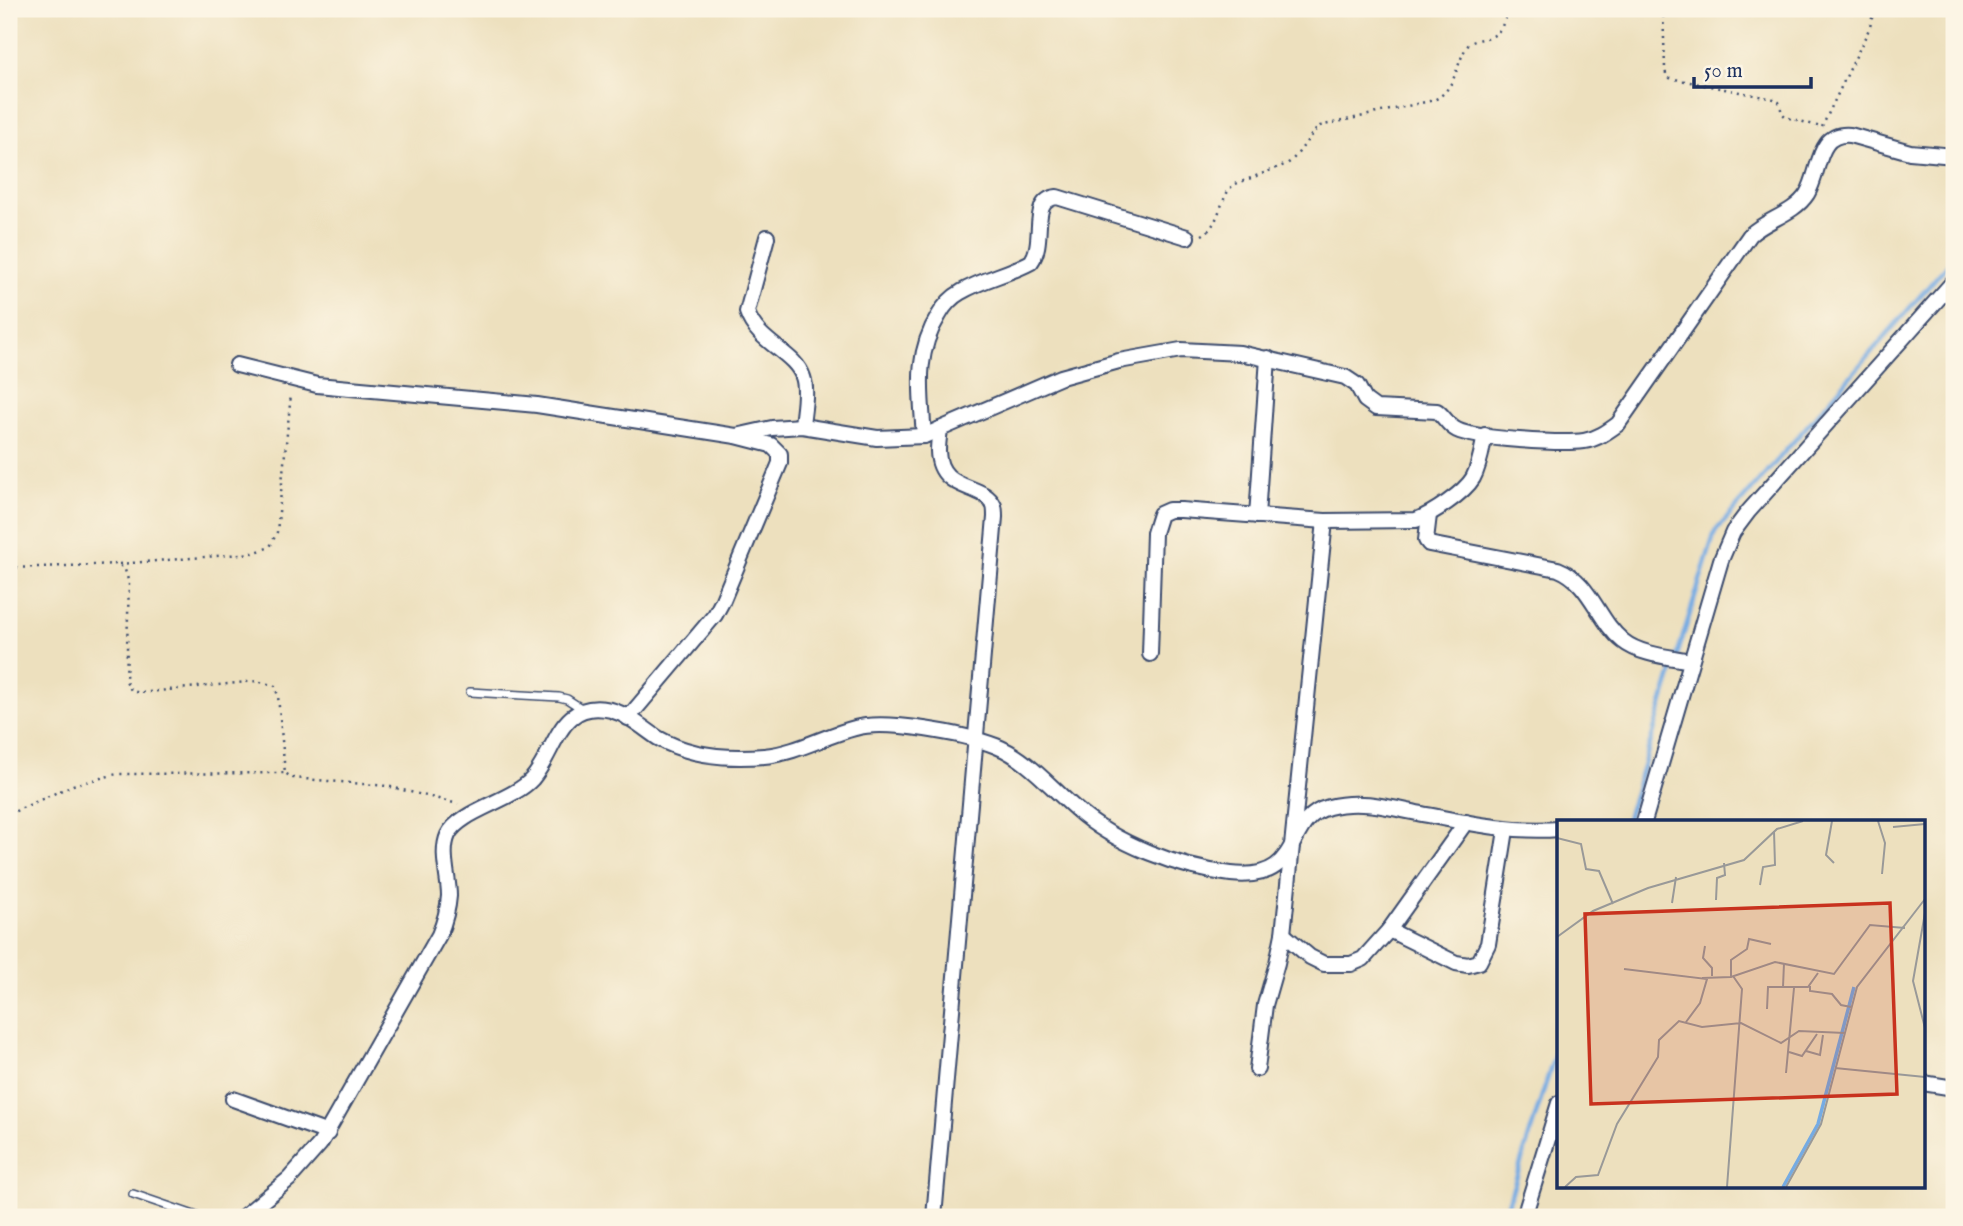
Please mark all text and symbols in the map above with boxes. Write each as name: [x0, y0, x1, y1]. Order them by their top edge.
scale bar: [1694, 46, 1811, 90]
text: 50 m: [1704, 58, 1743, 85]
inset map: [1557, 820, 1924, 1188]

